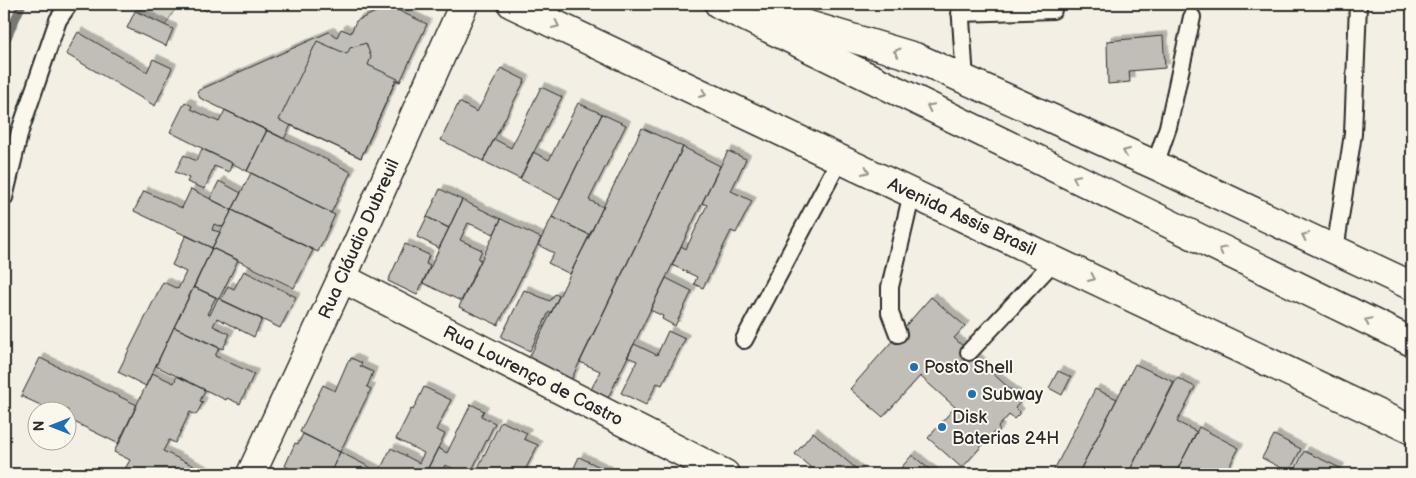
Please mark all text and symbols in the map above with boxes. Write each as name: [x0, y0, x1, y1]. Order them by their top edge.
one-way arrow: [551, 18, 560, 29]
one-way arrow: [894, 47, 902, 57]
one-way arrow: [698, 88, 707, 98]
one-way arrow: [926, 103, 935, 113]
one-way arrow: [1122, 147, 1131, 158]
street label: Rua Cláudio Dubreuil: [314, 156, 404, 322]
one-way arrow: [861, 165, 870, 175]
street label: Avenida Assis Brasil: [884, 173, 1040, 261]
one-way arrow: [1073, 174, 1082, 184]
one-way arrow: [1301, 231, 1310, 242]
one-way arrow: [1219, 246, 1228, 256]
one-way arrow: [1087, 272, 1096, 282]
one-way arrow: [1365, 317, 1374, 327]
street label: Rua Lourenço de Castro: [440, 321, 626, 431]
place label: Posto Shell: [924, 357, 1013, 378]
marker: Posto Shell: [908, 361, 920, 373]
place label: Subway: [982, 384, 1044, 405]
marker: Subway: [966, 388, 978, 400]
north arrow: [28, 400, 78, 450]
place label: Disk Baterias 24H: [952, 407, 1059, 449]
text: N: [31, 421, 48, 431]
marker: Disk Baterias 24H: [936, 421, 948, 433]

